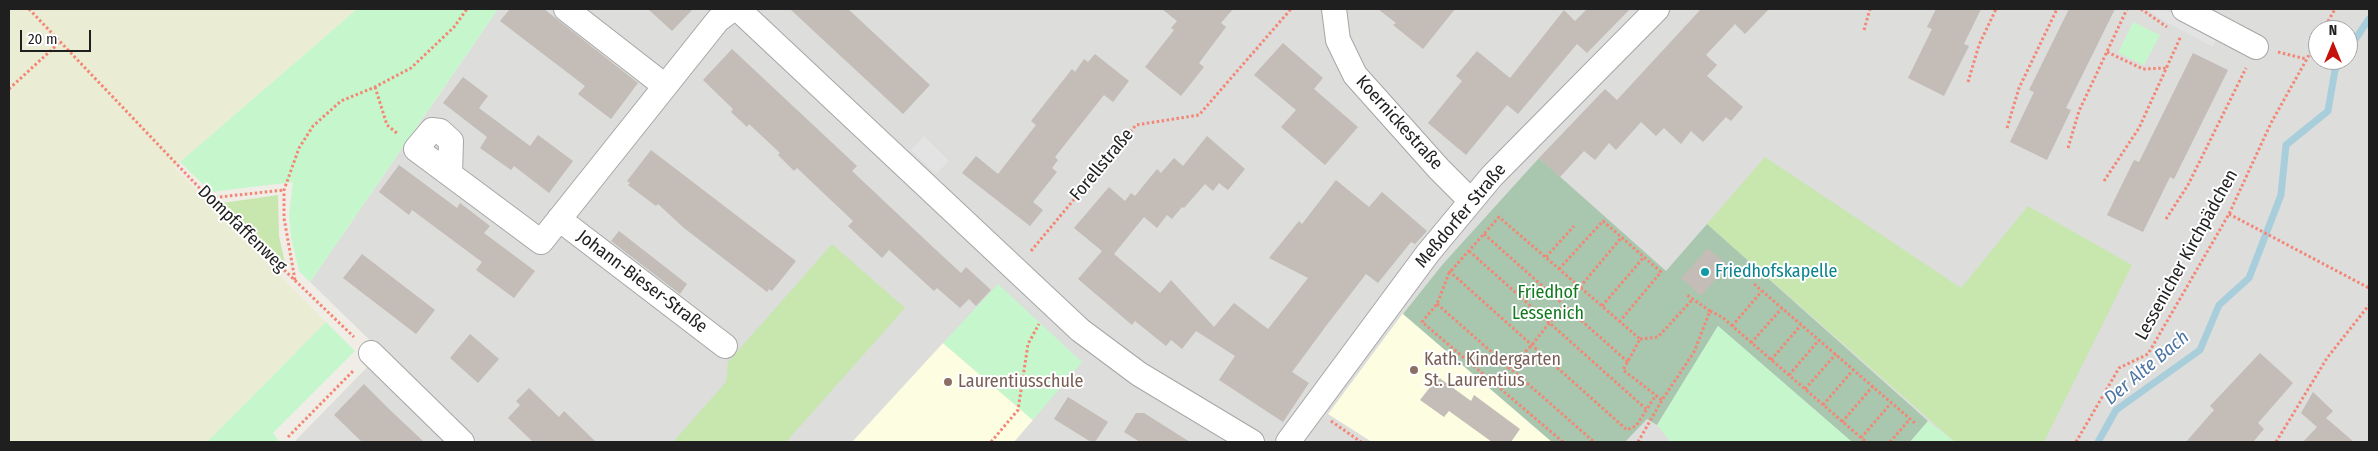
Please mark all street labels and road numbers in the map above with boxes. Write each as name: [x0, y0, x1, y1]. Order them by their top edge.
street label: Koernickestraße: [1351, 71, 1447, 175]
street label: Forellstraße: [1066, 125, 1138, 205]
street label: Meßdorfer Straße: [1411, 160, 1511, 272]
street label: Lessenicher Kirchpädchen: [2131, 166, 2243, 344]
street label: Dompfaffenweg: [193, 181, 291, 277]
street label: Johann-Bieser-Straße: [573, 226, 711, 338]

